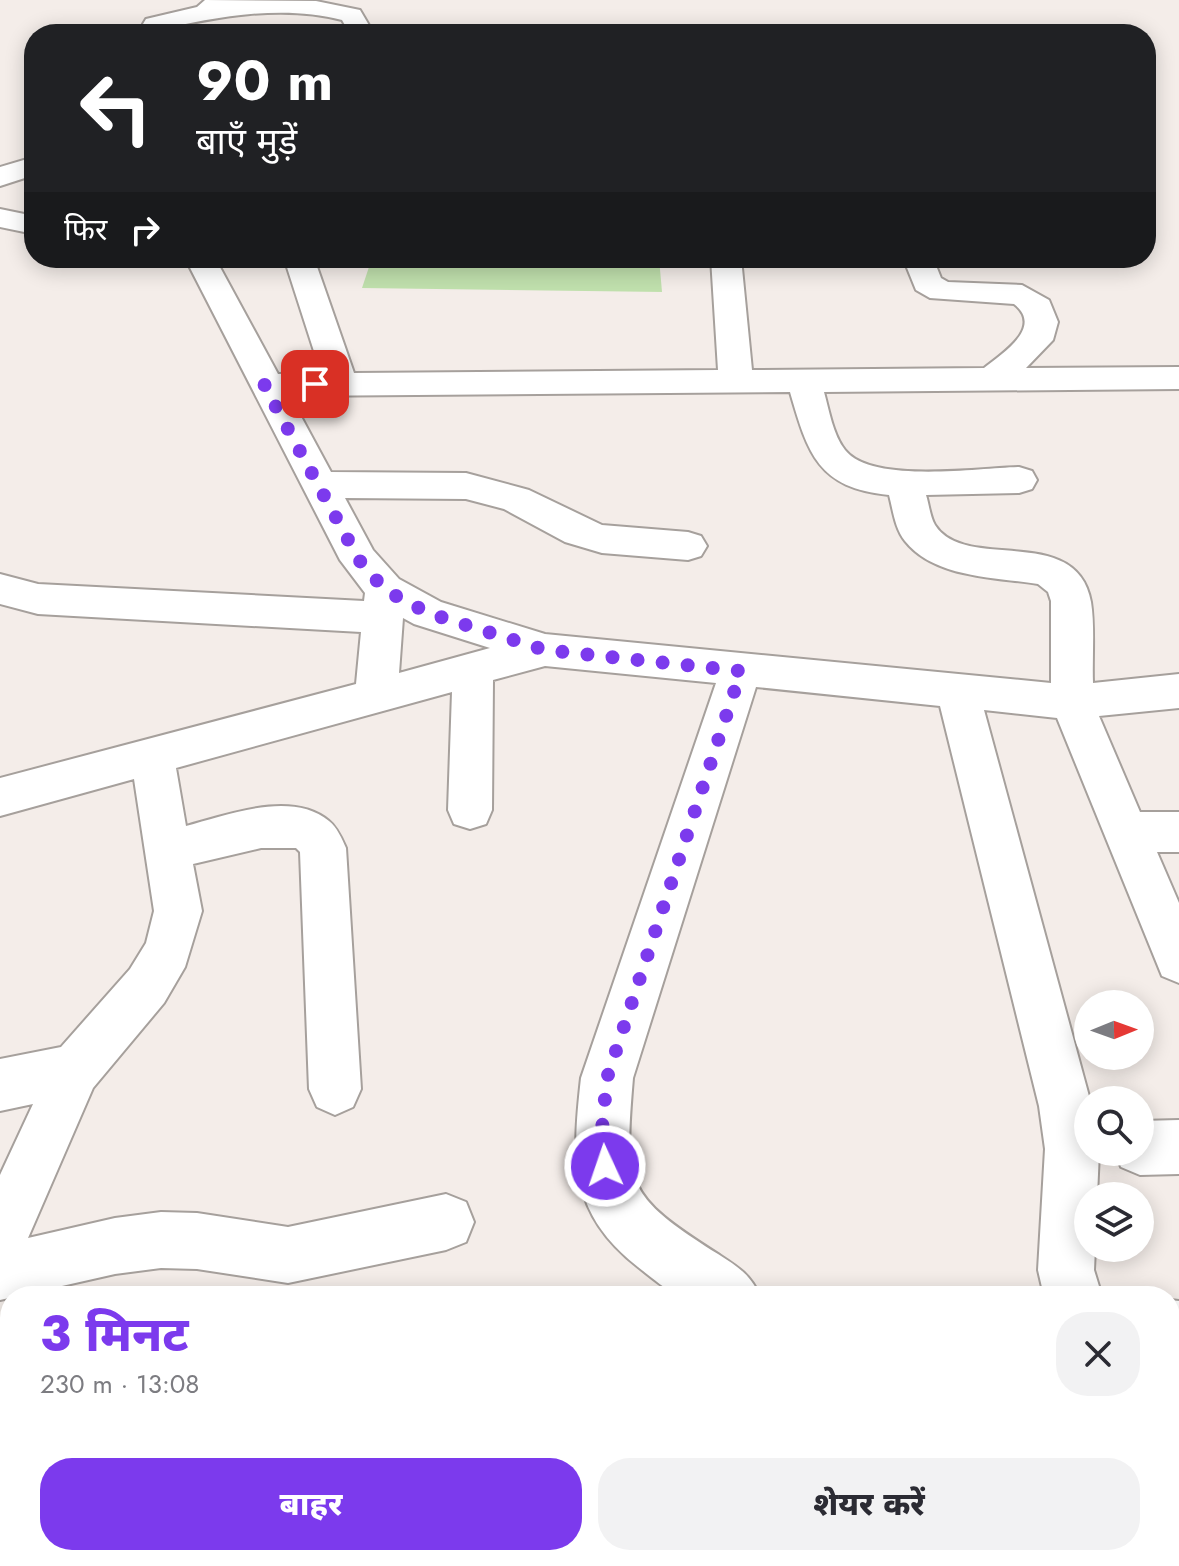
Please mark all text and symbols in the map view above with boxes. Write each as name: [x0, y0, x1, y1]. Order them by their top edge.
text: 90 m: [196, 40, 333, 121]
icon: left: [64, 56, 168, 160]
text: बाएँ मुड़ें: [196, 115, 297, 167]
text: फिर: [64, 208, 107, 251]
icon: right: [123, 208, 167, 252]
pin: [281, 350, 349, 418]
icon: arrive: [293, 362, 337, 406]
north arrow: [1074, 990, 1154, 1070]
map controls: [1074, 990, 1154, 1262]
button: search: [1074, 1086, 1154, 1166]
position arrow: [563, 1124, 647, 1208]
button: layers: [1074, 1182, 1154, 1262]
text: 3 मिनट: [40, 1300, 189, 1369]
button: close: [1056, 1312, 1140, 1396]
text: 230 m · 13:08: [40, 1365, 200, 1403]
button: बाहर: [40, 1458, 582, 1550]
button: शेयर करें: [598, 1458, 1140, 1550]

